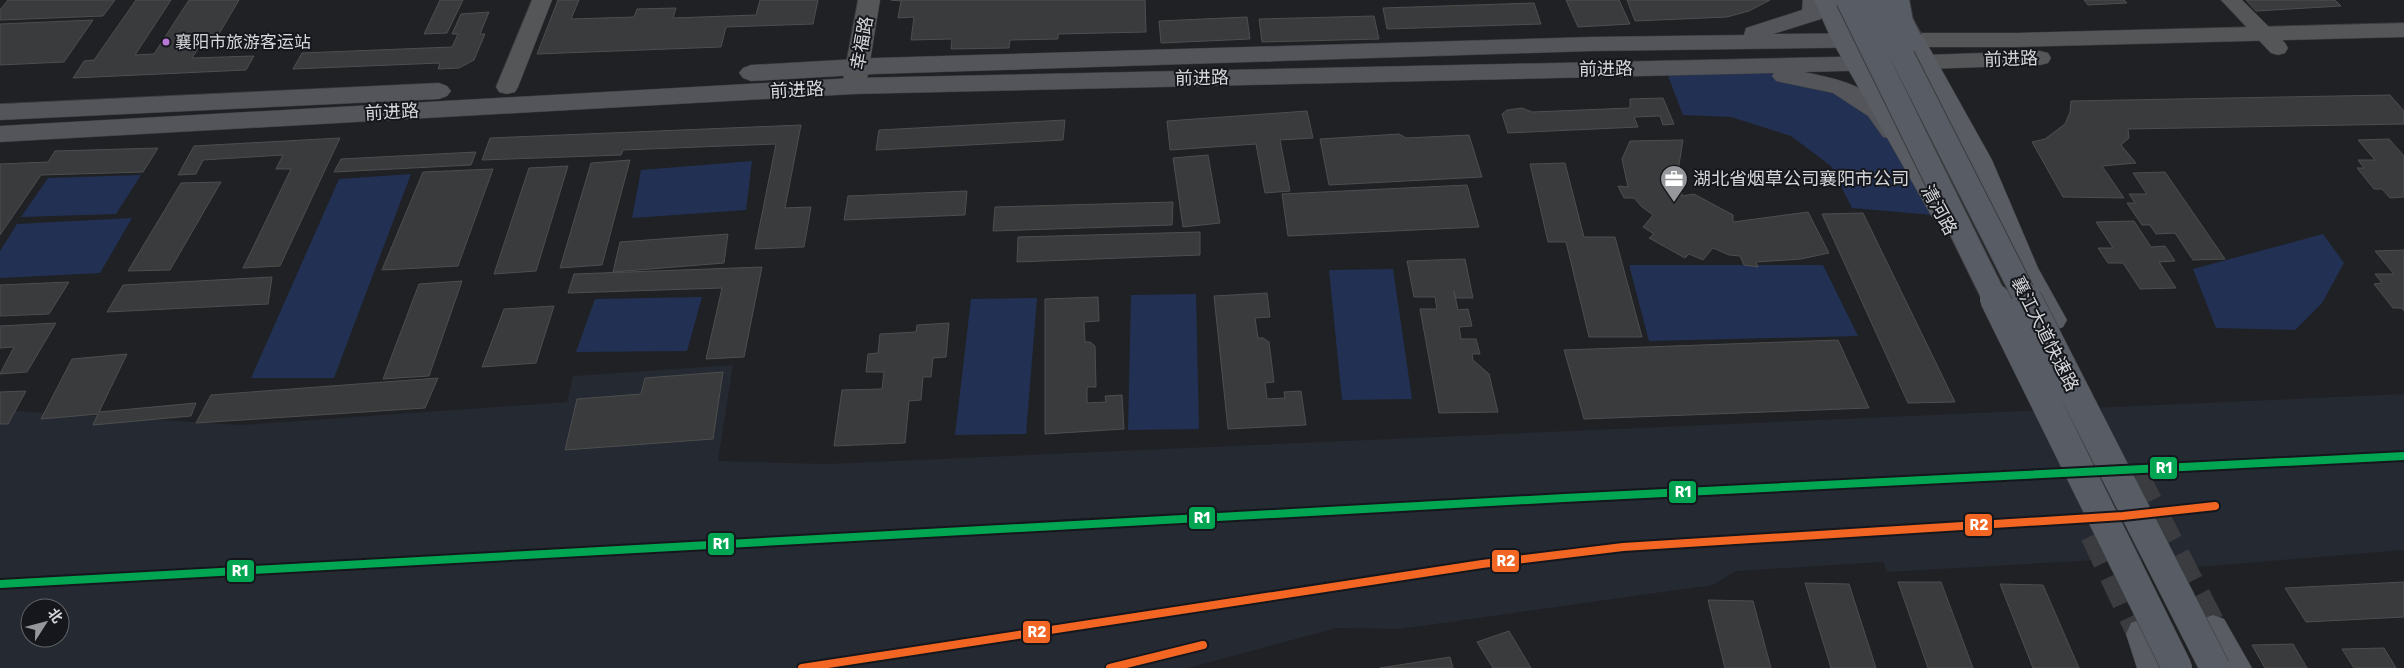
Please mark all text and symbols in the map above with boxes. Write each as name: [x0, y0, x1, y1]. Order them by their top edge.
street label: 幸福路: [846, 15, 878, 71]
place label: 襄阳市旅游客运站: [175, 32, 311, 52]
marker: 襄阳市旅游客运站: [161, 37, 171, 47]
street label: 前进路: [1984, 47, 2038, 71]
street label: 前进路: [1579, 58, 1633, 80]
street label: 前进路: [1175, 67, 1229, 89]
street label: 前进路: [769, 78, 825, 102]
street label: 前进路: [364, 100, 420, 124]
office icon: 湖北省烟草公司襄阳市公司: [1659, 164, 1689, 203]
place label: 湖北省烟草公司襄阳市公司: [1693, 168, 1909, 190]
street label: 清河路: [1916, 181, 1962, 239]
street label: 襄江大道快速路: [2007, 273, 2083, 395]
line badge: R1: [2149, 456, 2178, 480]
text: R1: [2156, 460, 2172, 477]
line badge: R1: [1668, 480, 1697, 504]
text: R1: [1675, 484, 1691, 501]
line badge: R1: [1188, 506, 1216, 530]
text: R1: [1194, 510, 1210, 527]
line badge: R2: [1964, 513, 1993, 537]
text: R2: [1970, 517, 1988, 534]
line badge: R1: [707, 532, 735, 556]
text: R1: [713, 536, 729, 553]
line badge: R2: [1491, 549, 1520, 573]
text: R2: [1497, 553, 1515, 570]
line badge: R1: [226, 559, 255, 583]
text: R1: [232, 563, 248, 580]
north arrow: [20, 598, 70, 648]
text: 北: [44, 605, 66, 626]
line badge: R2: [1022, 620, 1051, 644]
text: R2: [1028, 624, 1046, 641]

